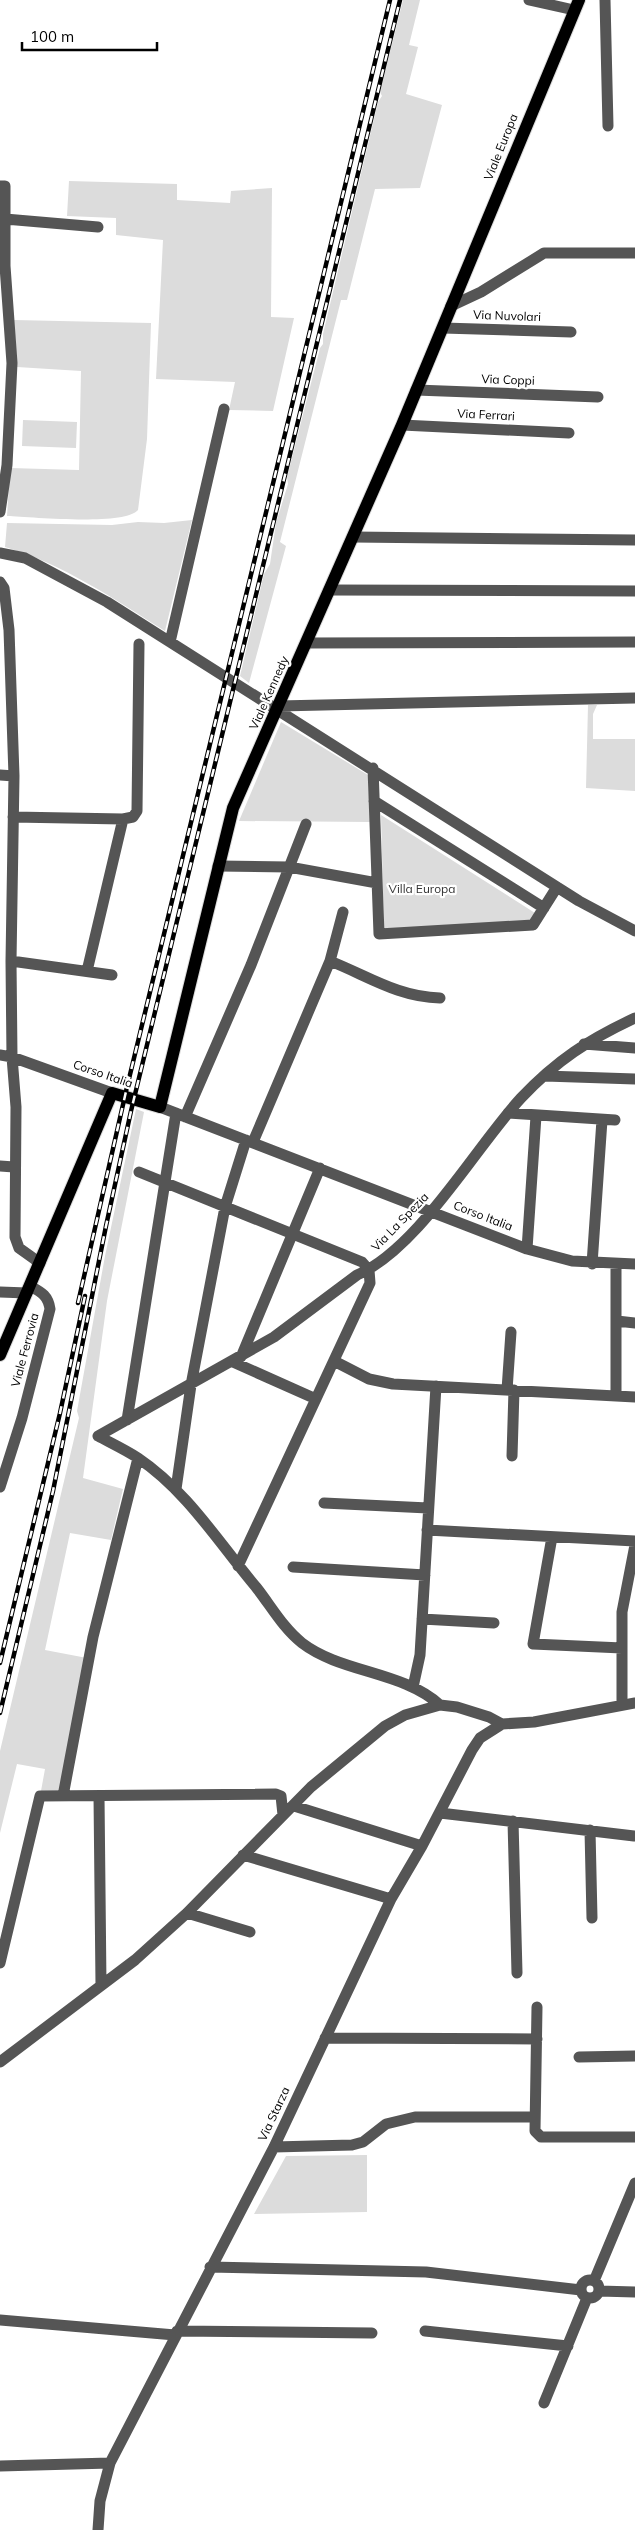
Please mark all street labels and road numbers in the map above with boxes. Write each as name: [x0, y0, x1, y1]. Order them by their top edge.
street label: Viale Europa: [480, 111, 521, 182]
street label: Via Nuvolari: [473, 307, 541, 324]
street label: Via Coppi: [481, 371, 535, 388]
street label: Via Ferrari: [457, 406, 515, 424]
street label: Viale Kennedy: [246, 653, 292, 732]
street label: Corso Italia: [71, 1056, 135, 1091]
street label: Via La Spezia: [368, 1189, 431, 1254]
street label: Corso Italia: [451, 1197, 515, 1234]
street label: Viale Ferrovia: [7, 1311, 42, 1388]
street label: Via Starza: [254, 2084, 293, 2143]

